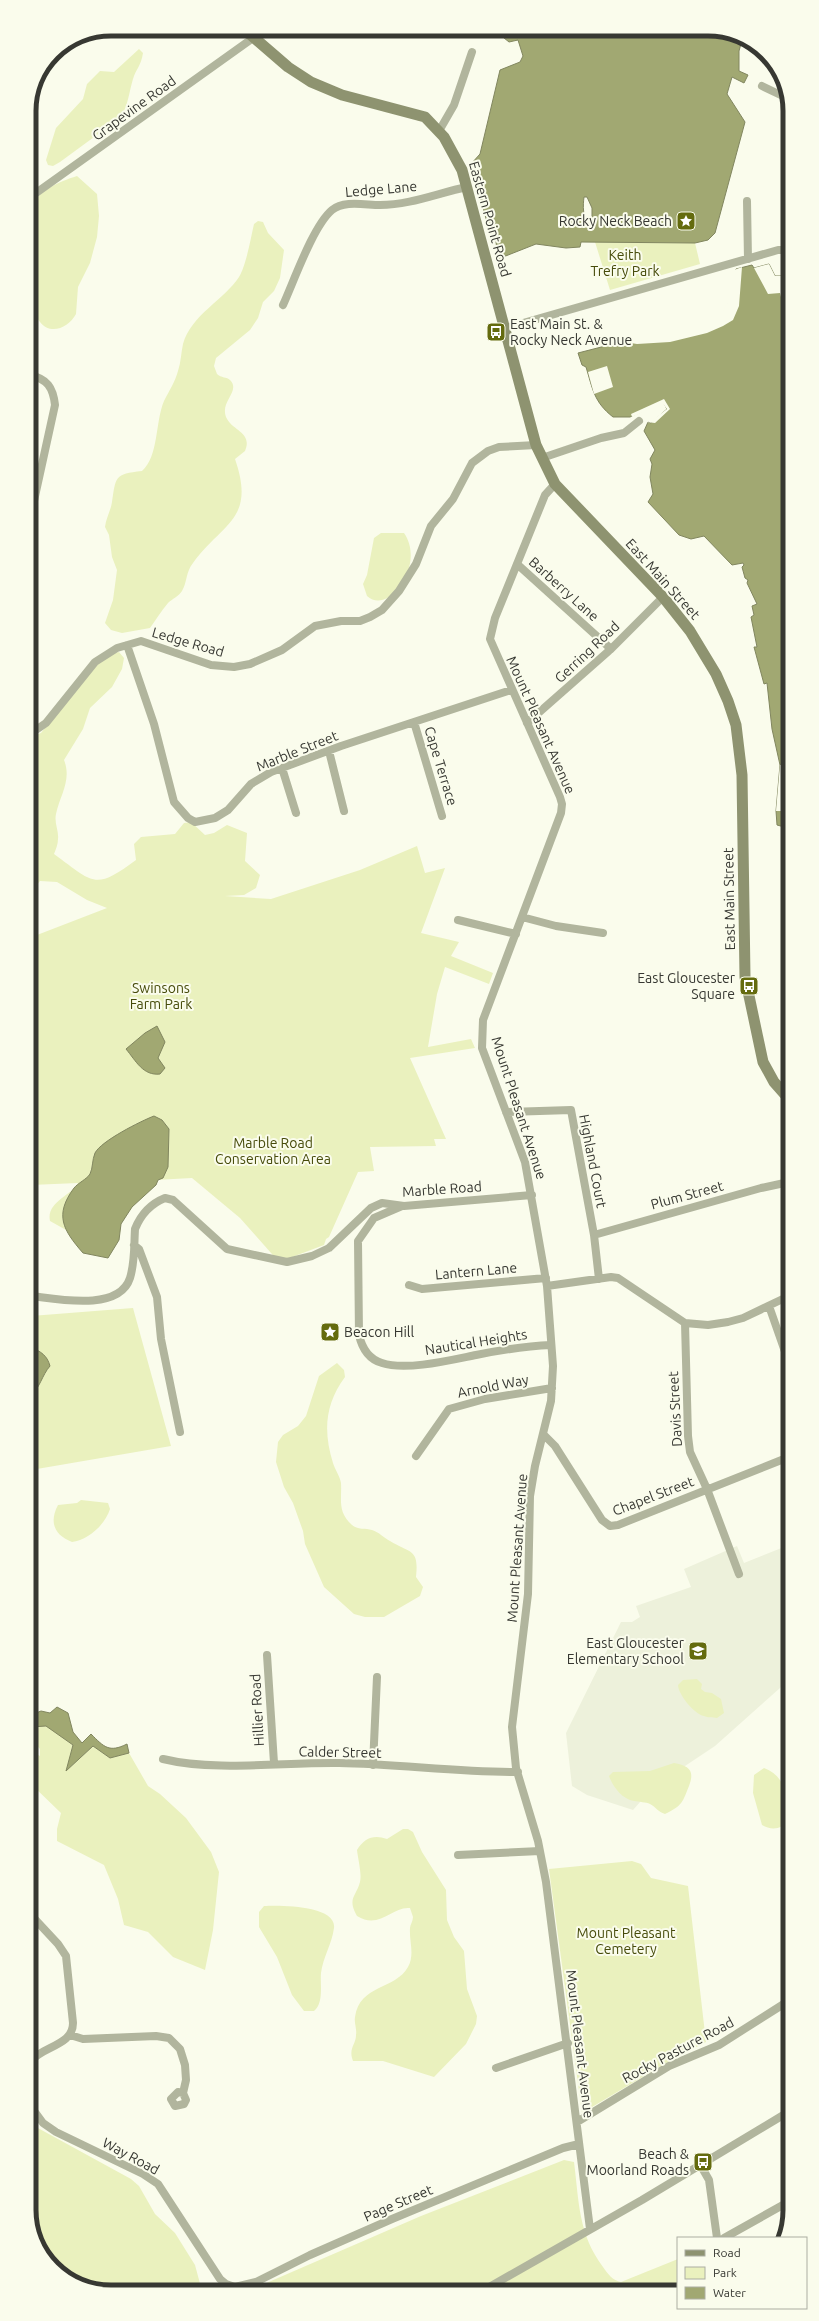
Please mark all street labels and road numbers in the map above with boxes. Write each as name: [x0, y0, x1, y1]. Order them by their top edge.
street label: Grapevine Road: [89, 72, 179, 144]
street label: Eastern Point Road: [466, 159, 514, 279]
street label: Ledge Lane: [344, 178, 418, 200]
street label: East Main Street: [623, 535, 704, 623]
street label: Barberry Lane: [526, 554, 602, 624]
street label: Gerring Road: [551, 618, 623, 686]
street label: Ledge Road: [150, 624, 226, 660]
street label: Mount Pleasant Avenue: [503, 654, 579, 796]
street label: Cape Terrace: [421, 725, 461, 807]
street label: Marble Street: [254, 727, 341, 775]
street label: East Main Street: [720, 847, 738, 951]
street label: Mount Pleasant Avenue: [488, 1035, 550, 1181]
street label: Highland Court: [576, 1113, 610, 1210]
street label: Marble Road: [402, 1178, 482, 1200]
street label: Plum Street: [649, 1178, 725, 1212]
street label: Lantern Lane: [434, 1259, 518, 1283]
street label: Nautical Heights: [424, 1326, 528, 1358]
street label: Davis Street: [665, 1370, 685, 1447]
street label: Arnold Way: [456, 1371, 530, 1401]
street label: Mount Pleasant Avenue: [504, 1473, 530, 1623]
street label: Chapel Street: [610, 1473, 696, 1519]
street label: Hillier Road: [247, 1673, 267, 1747]
street label: Calder Street: [298, 1743, 382, 1761]
street label: Mount Pleasant Avenue: [563, 1969, 597, 2119]
street label: Rocky Pasture Road: [620, 2014, 736, 2086]
street label: Way Road: [100, 2134, 162, 2178]
street label: Page Street: [361, 2181, 435, 2225]

